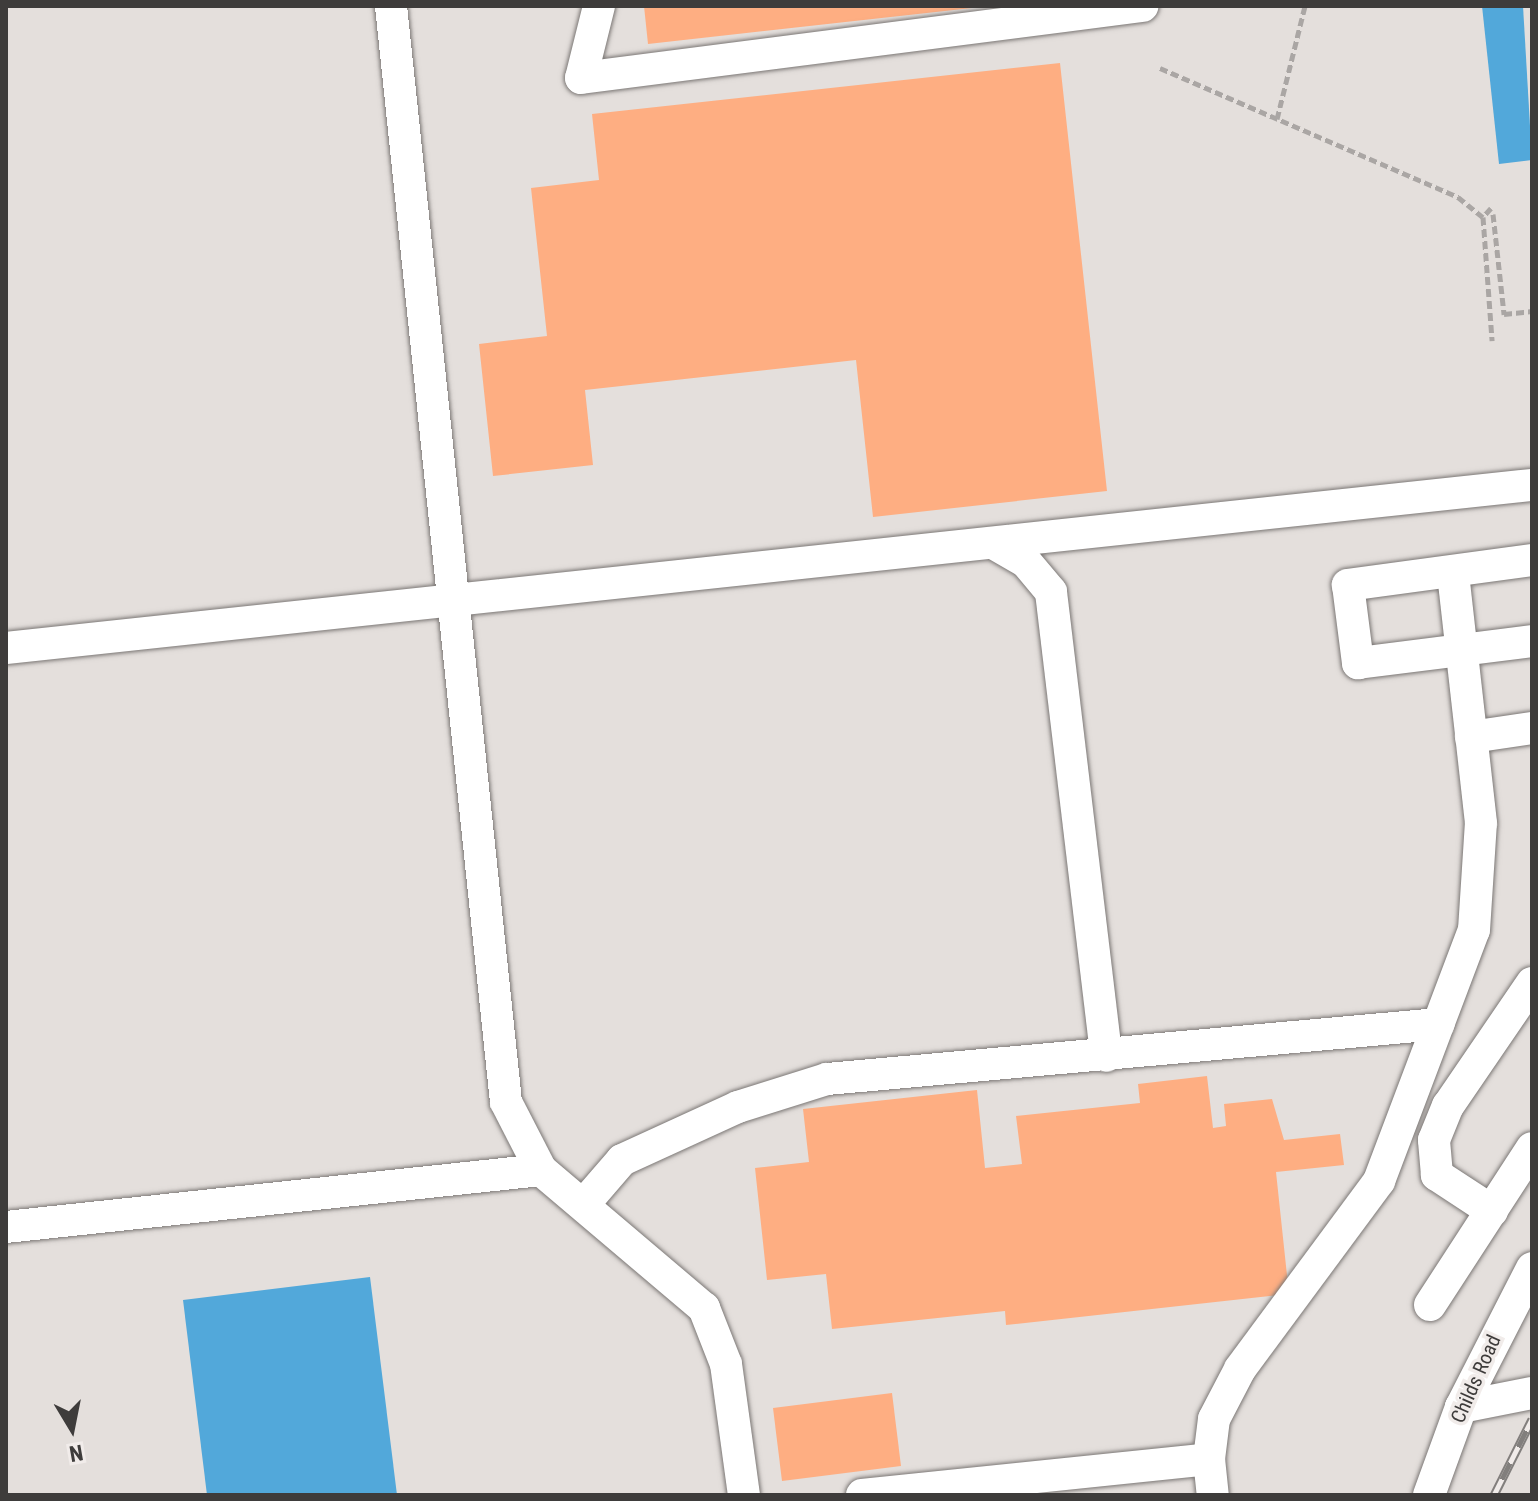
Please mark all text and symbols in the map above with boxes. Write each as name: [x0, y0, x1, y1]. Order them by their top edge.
street label: Childs Road: [1446, 1331, 1506, 1427]
north arrow: [32, 1389, 112, 1469]
text: N: [67, 1440, 85, 1467]

